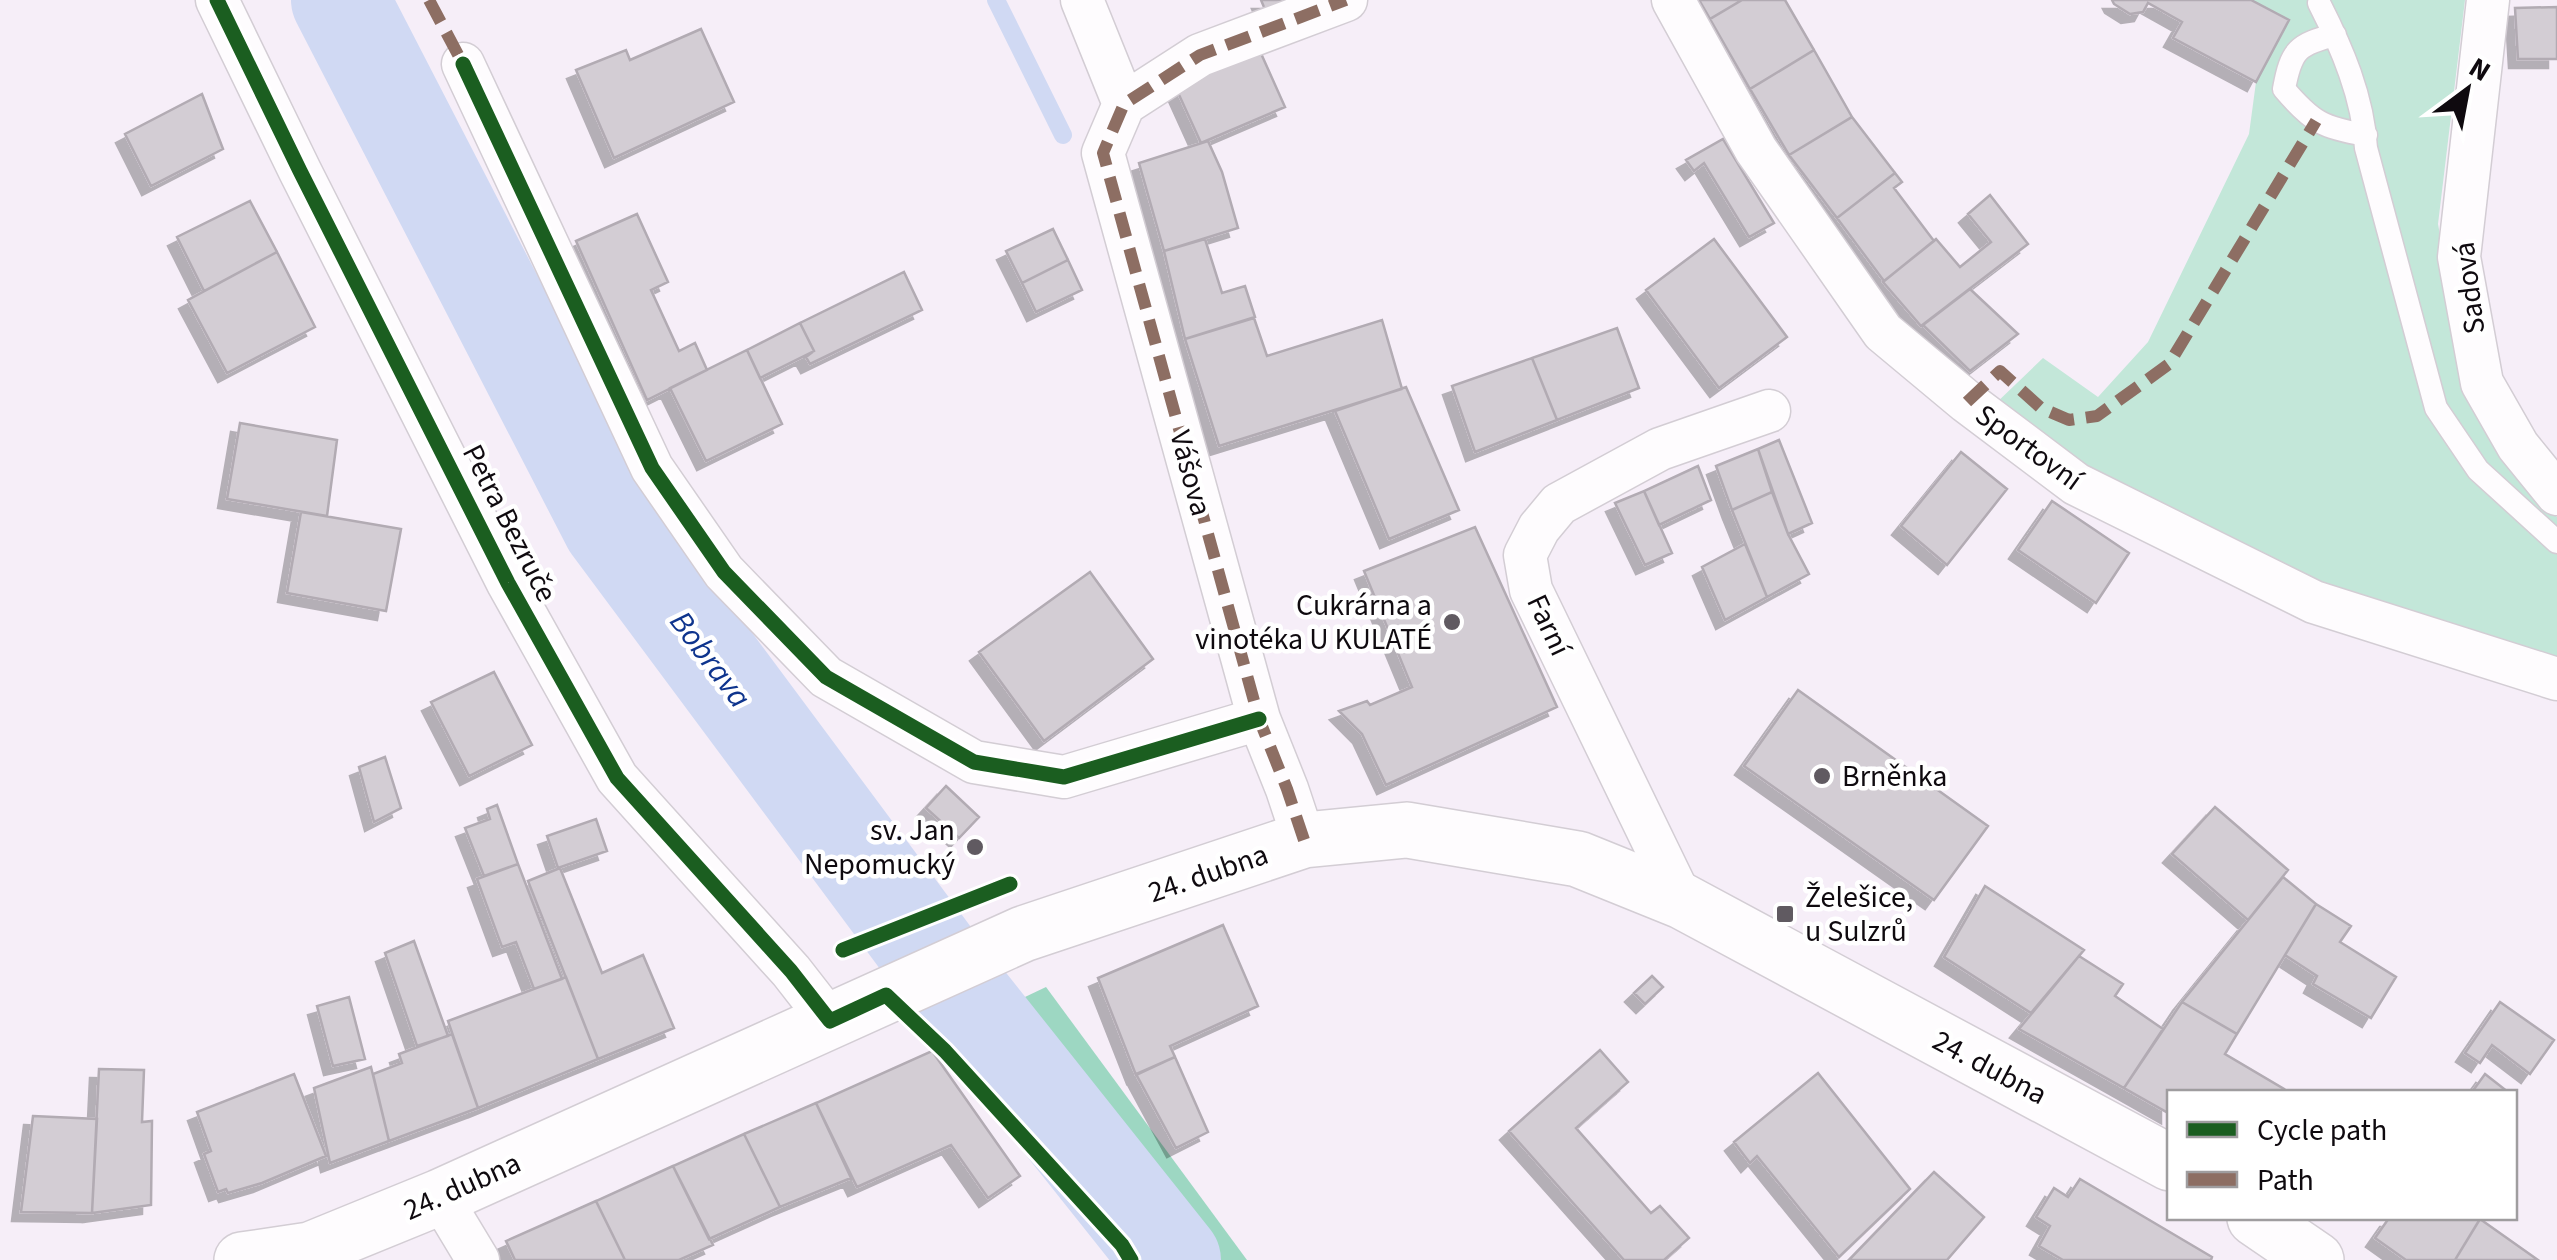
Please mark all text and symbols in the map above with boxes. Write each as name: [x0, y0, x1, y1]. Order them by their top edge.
north arrow: [2417, 40, 2517, 140]
text: N: [2461, 48, 2498, 92]
street label: Sadová: [2443, 239, 2496, 336]
street label: Sportovní: [1966, 394, 2092, 502]
street label: Vášova: [1158, 425, 1223, 521]
street label: Petra Bezruče: [451, 437, 568, 610]
place label: Cukrárna a vinotéka U KULATÉ: [1195, 584, 1432, 661]
street label: Farní: [1516, 588, 1582, 664]
water label: Bobrava: [658, 601, 762, 718]
marker: Cukrárna a vinotéka U KULATÉ: [1441, 611, 1463, 633]
place label: Brněnka: [1842, 755, 1947, 798]
marker: Brněnka: [1811, 765, 1833, 787]
place label: sv. Jan Nepomucký: [804, 809, 955, 886]
street label: 24. dubna: [1142, 833, 1274, 914]
marker: sv. Jan Nepomucký: [964, 836, 986, 858]
place label: Želešice, u Sulzrů: [1805, 876, 1913, 953]
marker: Želešice, u Sulzrů: [1774, 903, 1796, 925]
street label: 24. dubna: [1925, 1019, 2055, 1116]
legend: [2167, 1090, 2517, 1220]
text: Cycle path: [2257, 1109, 2387, 1152]
street label: 24. dubna: [397, 1142, 528, 1231]
text: Path: [2257, 1159, 2314, 1202]

